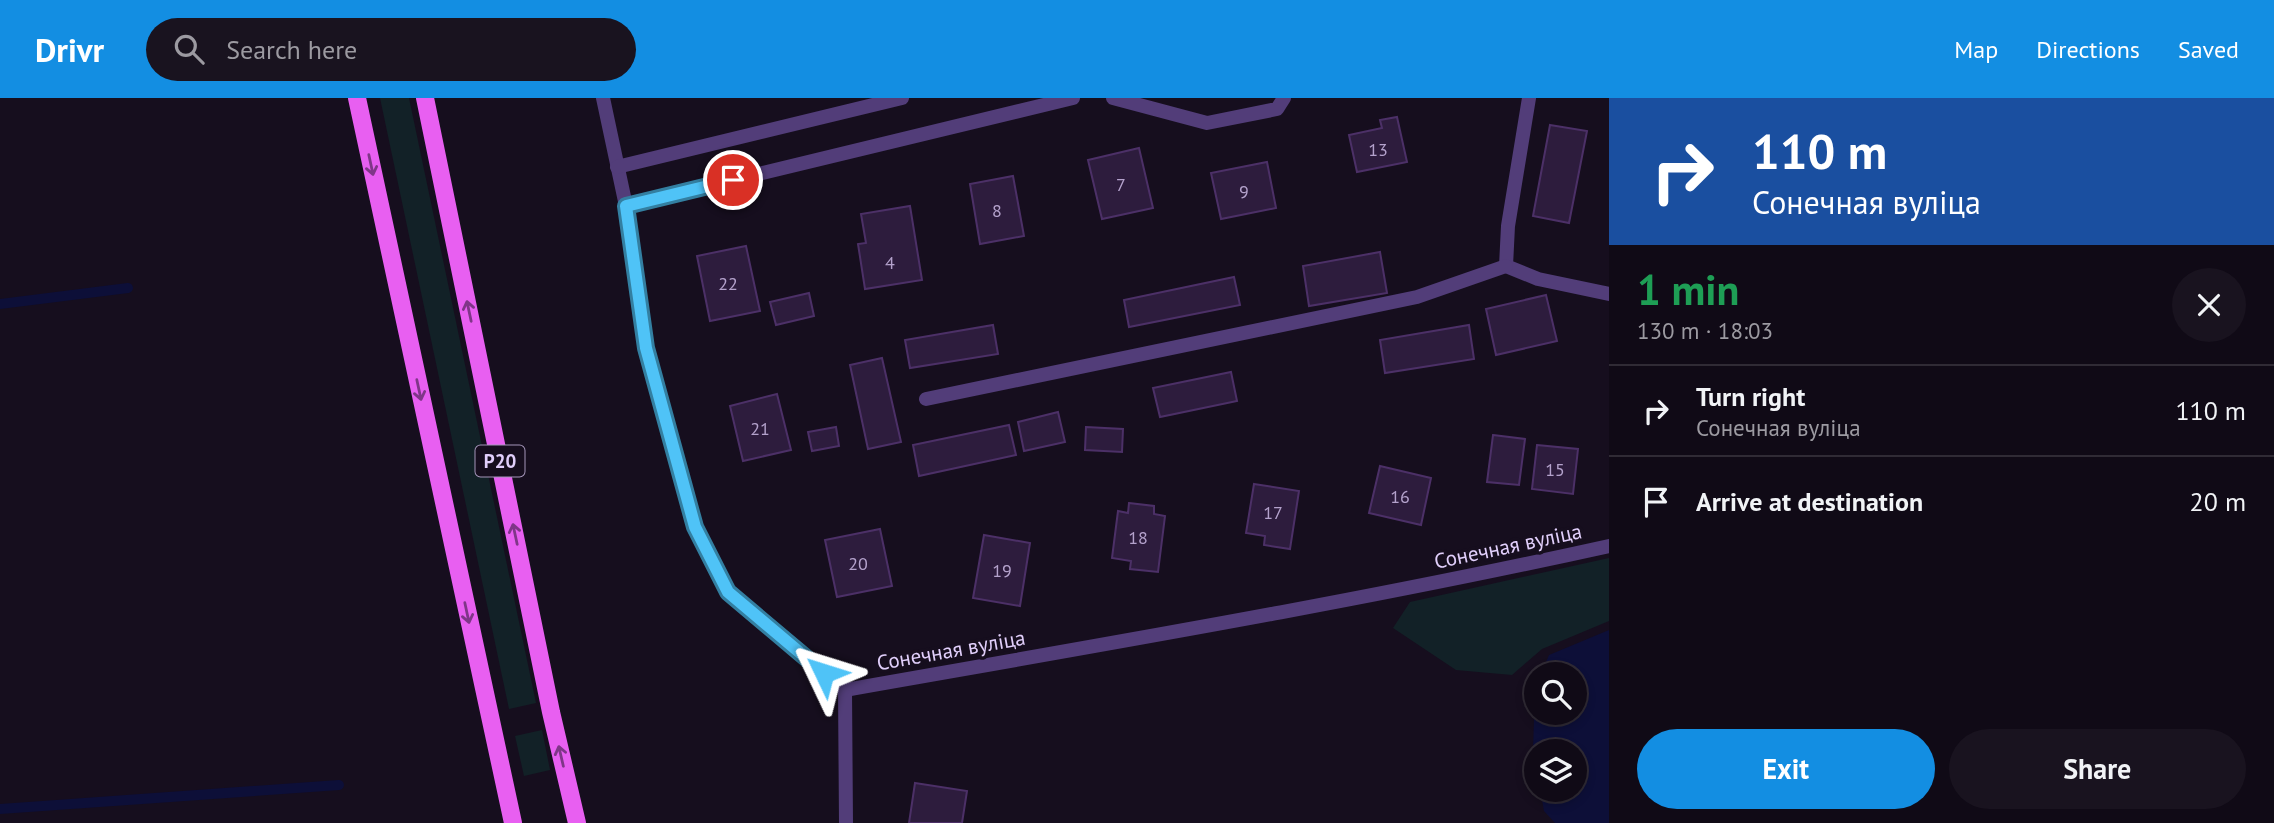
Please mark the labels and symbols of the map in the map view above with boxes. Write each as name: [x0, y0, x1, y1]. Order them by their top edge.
house number: 13: [1368, 138, 1388, 161]
pin: [703, 150, 763, 210]
one-way arrow: [365, 153, 379, 176]
house number: 7: [1116, 173, 1126, 196]
house number: 9: [1239, 180, 1249, 203]
house number: 8: [992, 199, 1002, 222]
house number: 4: [885, 251, 895, 274]
house number: 22: [718, 272, 738, 295]
one-way arrow: [461, 300, 475, 323]
one-way arrow: [412, 378, 426, 401]
house number: 21: [750, 417, 770, 440]
road number: Р20: [476, 446, 524, 476]
house number: 15: [1545, 458, 1565, 481]
house number: 16: [1390, 485, 1410, 508]
house number: 17: [1263, 501, 1283, 524]
street label: Сонечная вуліца: [1432, 517, 1584, 575]
one-way arrow: [507, 523, 521, 546]
house number: 18: [1128, 526, 1148, 549]
house number: 20: [848, 552, 868, 575]
house number: 19: [992, 559, 1012, 582]
one-way arrow: [460, 601, 474, 624]
street label: Сонечная вуліца: [875, 624, 1027, 676]
position arrow: [787, 636, 861, 710]
one-way arrow: [554, 746, 567, 768]

